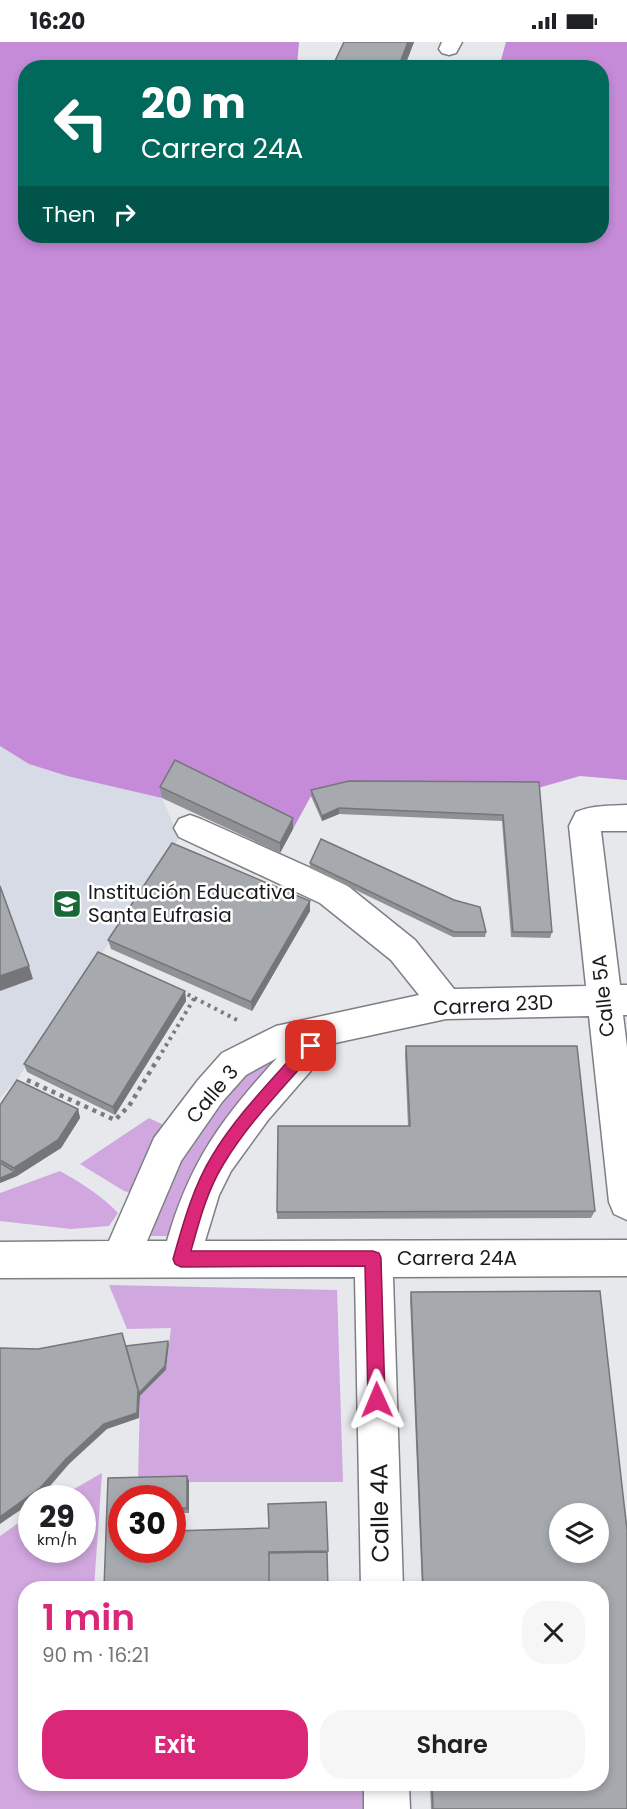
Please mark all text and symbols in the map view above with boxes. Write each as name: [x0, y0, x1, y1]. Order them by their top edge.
text: 16:20: [30, 6, 85, 37]
text: 20 m: [141, 74, 246, 133]
icon: left: [42, 84, 120, 162]
text: Carrera 24A: [141, 130, 303, 167]
icon: right: [108, 198, 141, 231]
text: Then: [42, 199, 96, 230]
place label: Institución Educativa Santa Eufrasia: [88, 878, 296, 929]
school or university icon: Institución Educativa Santa Eufrasia: [51, 888, 83, 920]
street label: Calle 5A: [585, 953, 621, 1039]
street label: Carrera 23D: [432, 988, 554, 1022]
pin: [285, 1020, 336, 1071]
icon: arrive: [294, 1029, 327, 1062]
street label: Calle 3: [179, 1059, 245, 1129]
street label: Carrera 24A: [397, 1244, 517, 1272]
position arrow: [345, 1368, 409, 1432]
street label: Calle 4A: [362, 1463, 397, 1563]
speed limit sign: 30: [108, 1485, 186, 1563]
text: 29: [39, 1495, 75, 1538]
map controls: [549, 1503, 609, 1563]
button: layers: [549, 1503, 609, 1563]
text: km/h: [37, 1529, 77, 1550]
text: 1 min: [42, 1592, 135, 1643]
button: close: [522, 1601, 585, 1664]
text: 90 m · 16:21: [42, 1641, 149, 1669]
button: Exit: [42, 1710, 308, 1779]
button: Share: [320, 1710, 585, 1779]

